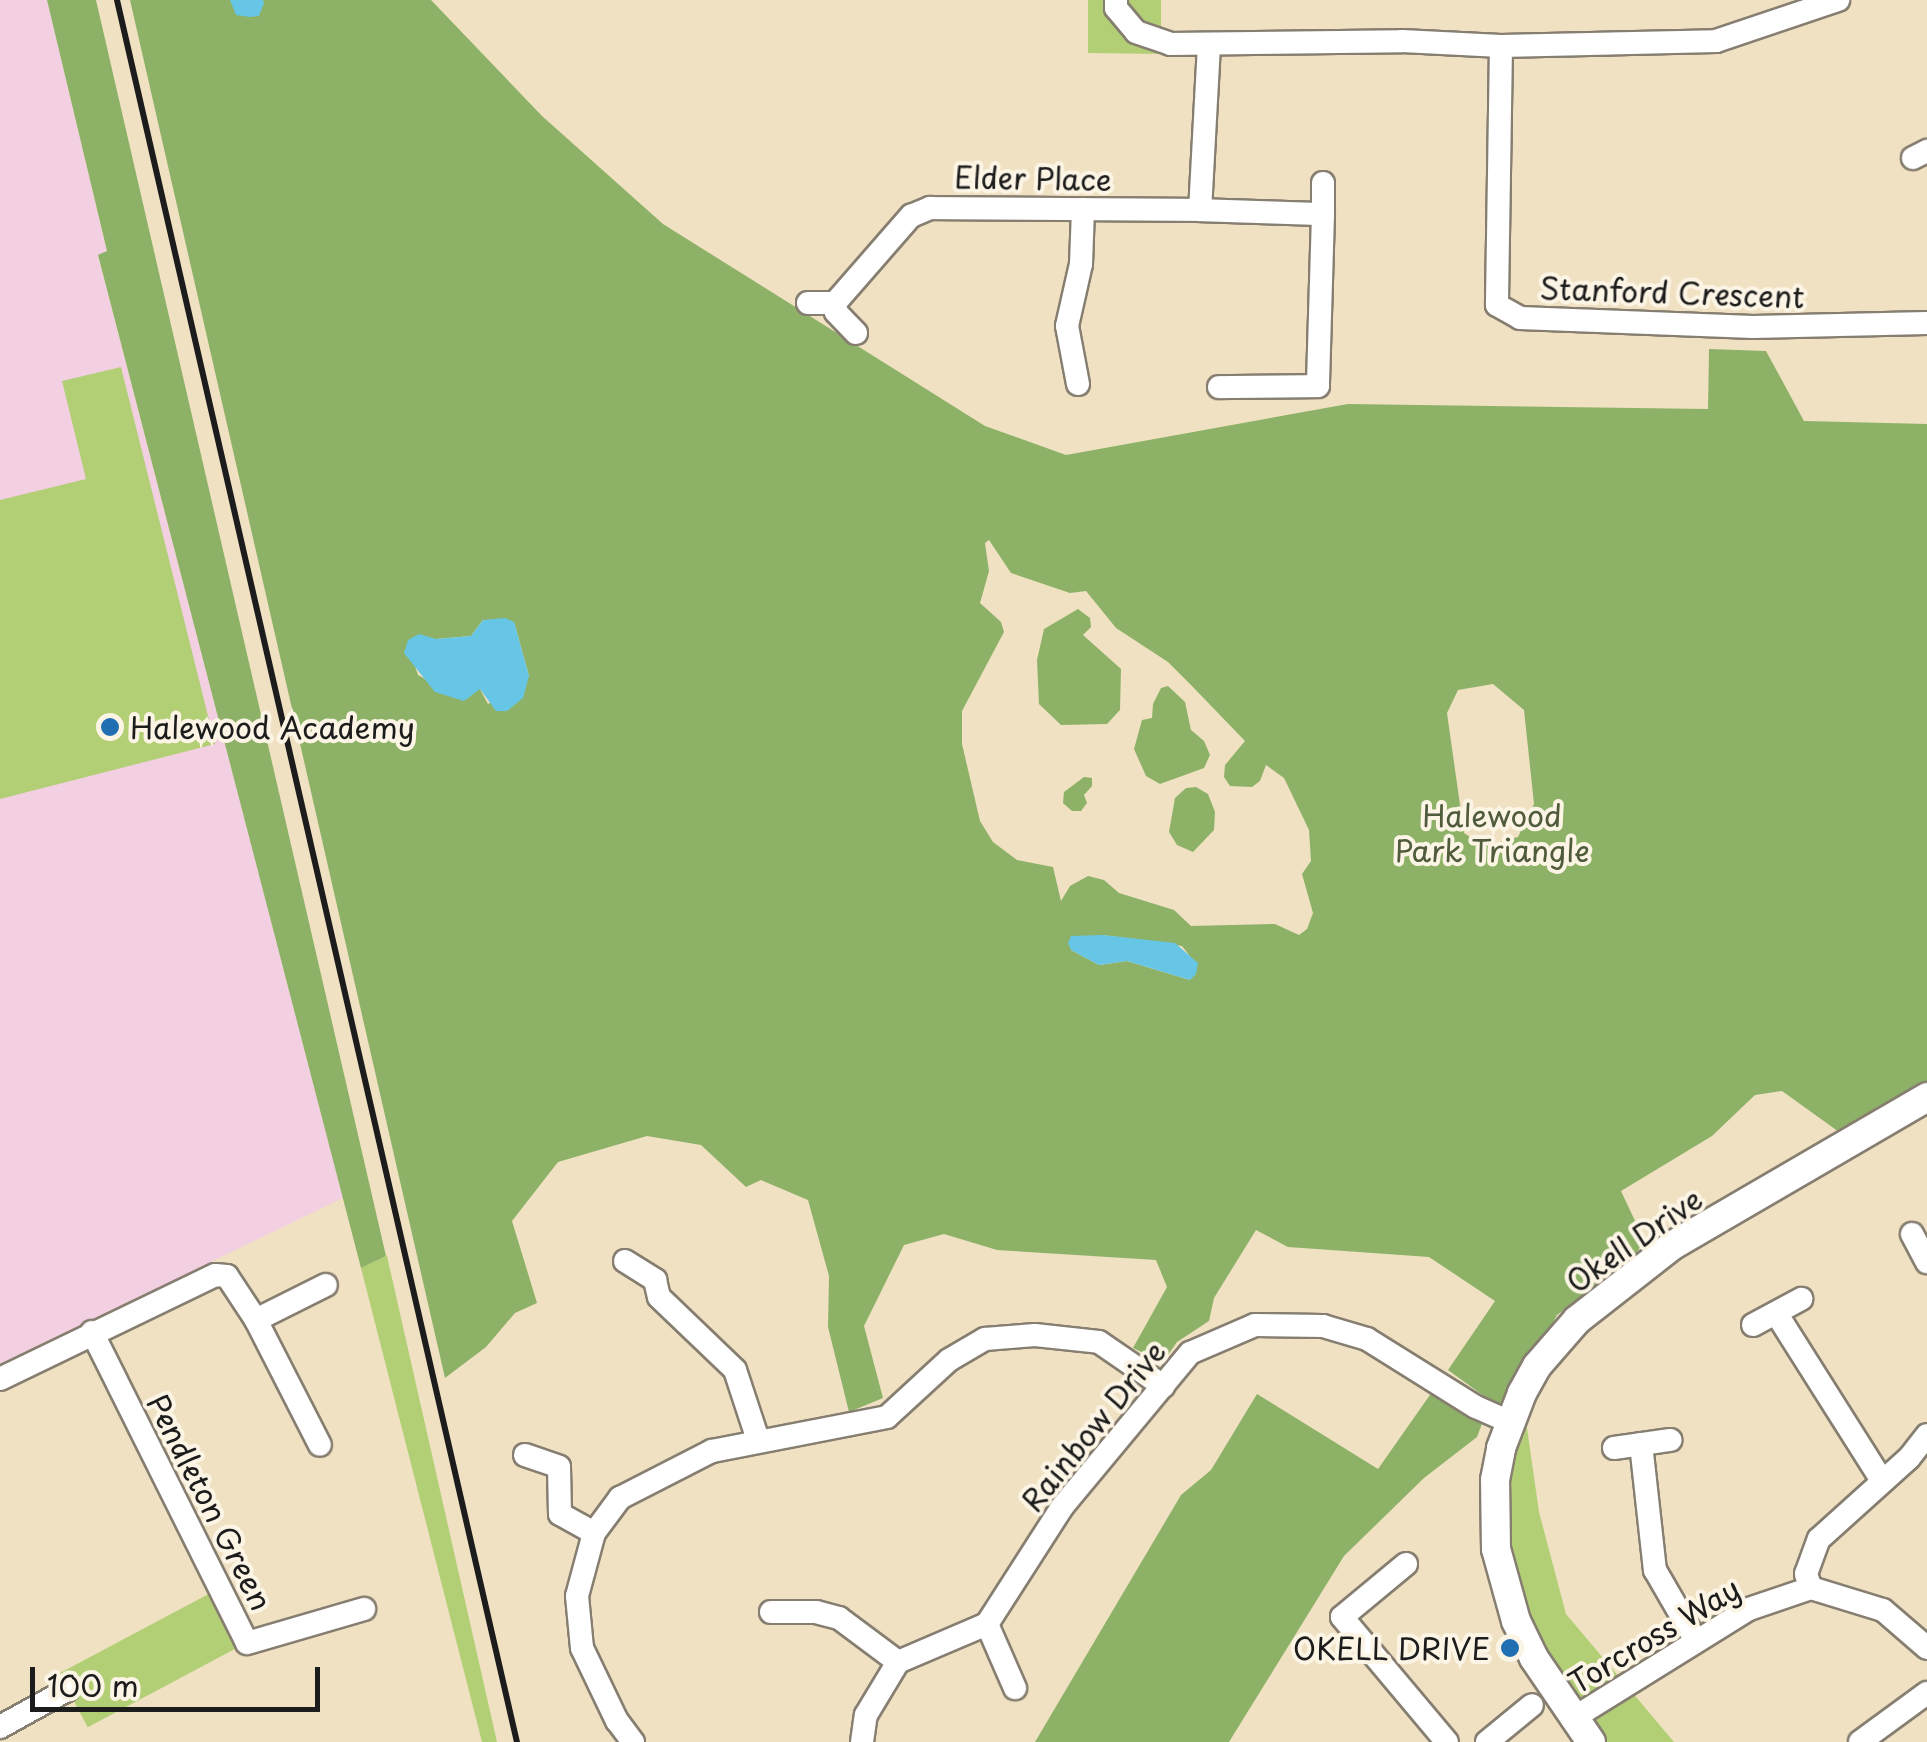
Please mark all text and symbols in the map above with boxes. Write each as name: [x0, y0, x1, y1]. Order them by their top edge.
street label: Elder Place: [953, 159, 1113, 197]
street label: Stanford Crescent: [1539, 269, 1805, 315]
place label: Halewood Academy: [130, 709, 414, 745]
marker: Halewood Academy: [99, 716, 121, 738]
park label: Halewood Park Triangle: [1393, 797, 1591, 868]
street label: Okell Drive: [1559, 1180, 1709, 1300]
street label: Rainbow Drive: [1013, 1333, 1173, 1519]
street label: Pendleton Green: [140, 1387, 280, 1617]
street label: Torcross Way: [1561, 1569, 1747, 1701]
place label: OKELL DRIVE: [1292, 1630, 1490, 1666]
marker: OKELL DRIVE: [1499, 1637, 1521, 1659]
scale bar: [35, 1647, 325, 1709]
text: 100 m: [47, 1662, 139, 1707]

